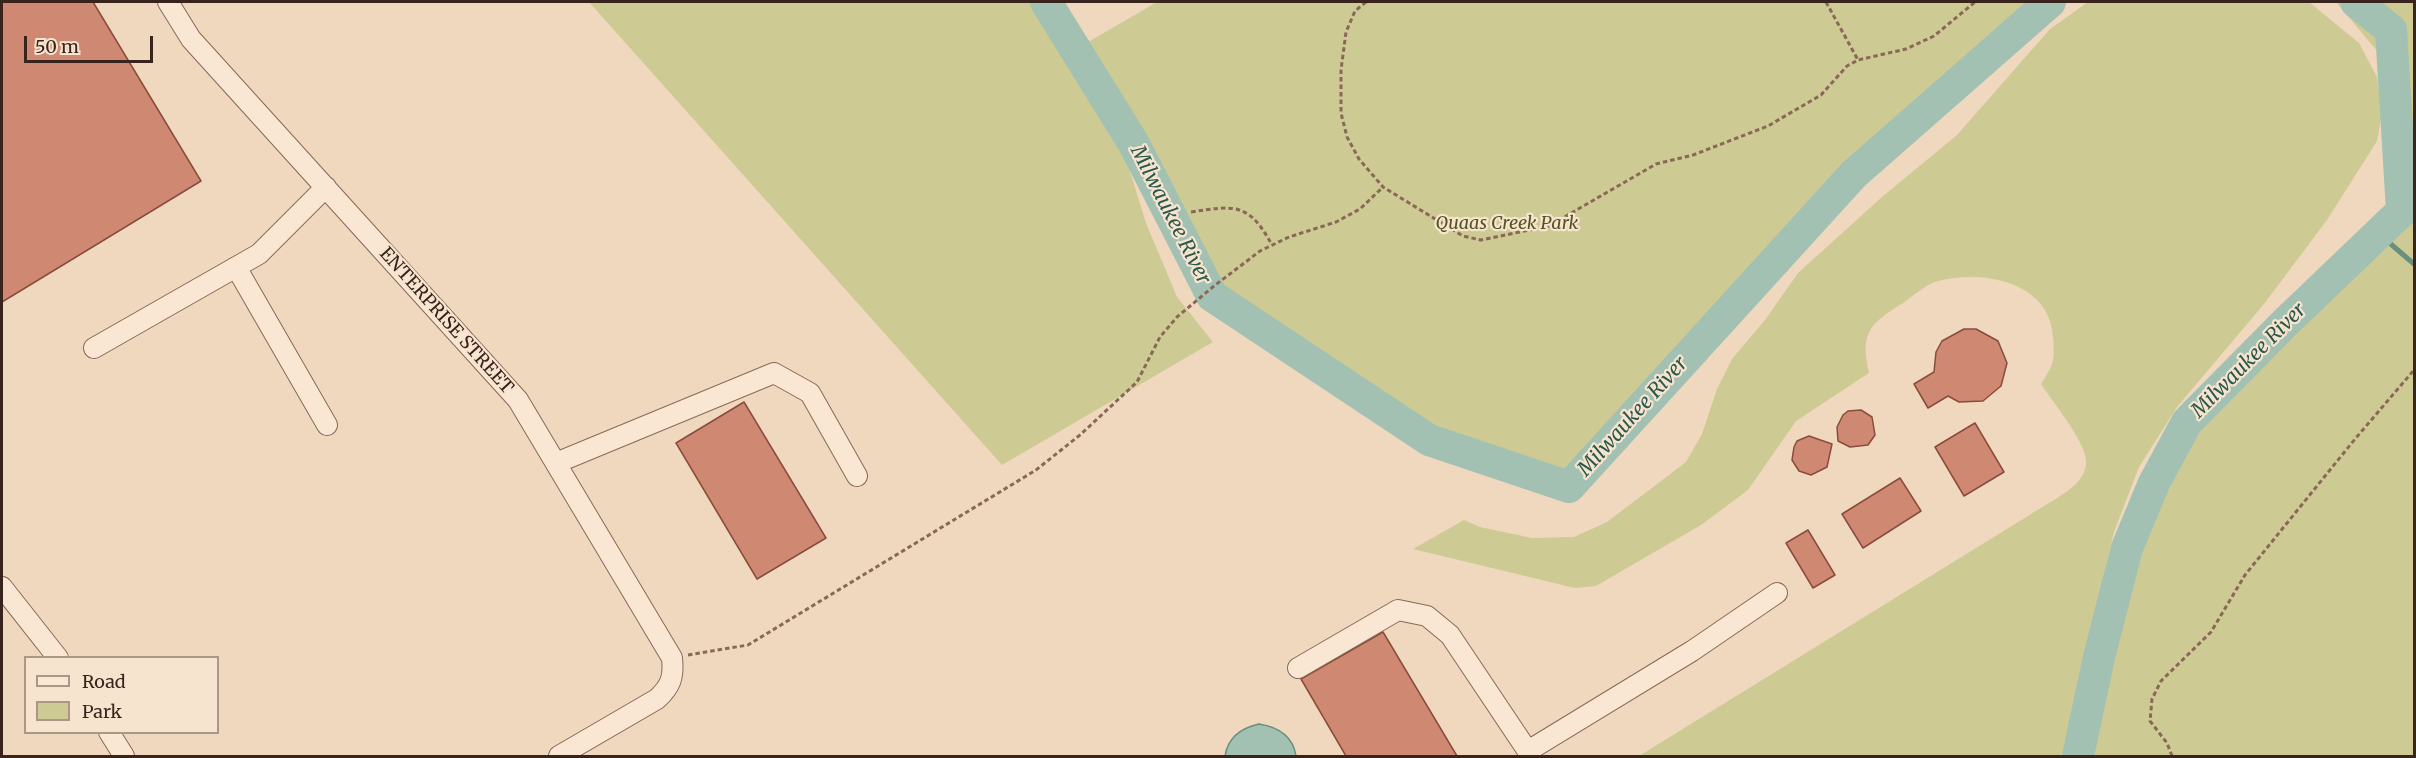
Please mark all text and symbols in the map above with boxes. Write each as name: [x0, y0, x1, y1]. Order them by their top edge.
scale bar: [27, 24, 156, 62]
text: 50 m: [35, 35, 79, 58]
water label: Milwaukee River: [1125, 142, 1215, 288]
park label: Quaas Creek Park: [1436, 213, 1578, 235]
street label: ENTERPRISE STREET: [375, 243, 517, 399]
water label: Milwaukee River: [2187, 299, 2311, 423]
water label: Milwaukee River: [1573, 352, 1693, 482]
legend: [24, 656, 219, 734]
text: Road: [82, 670, 126, 693]
text: Park: [82, 700, 122, 723]

